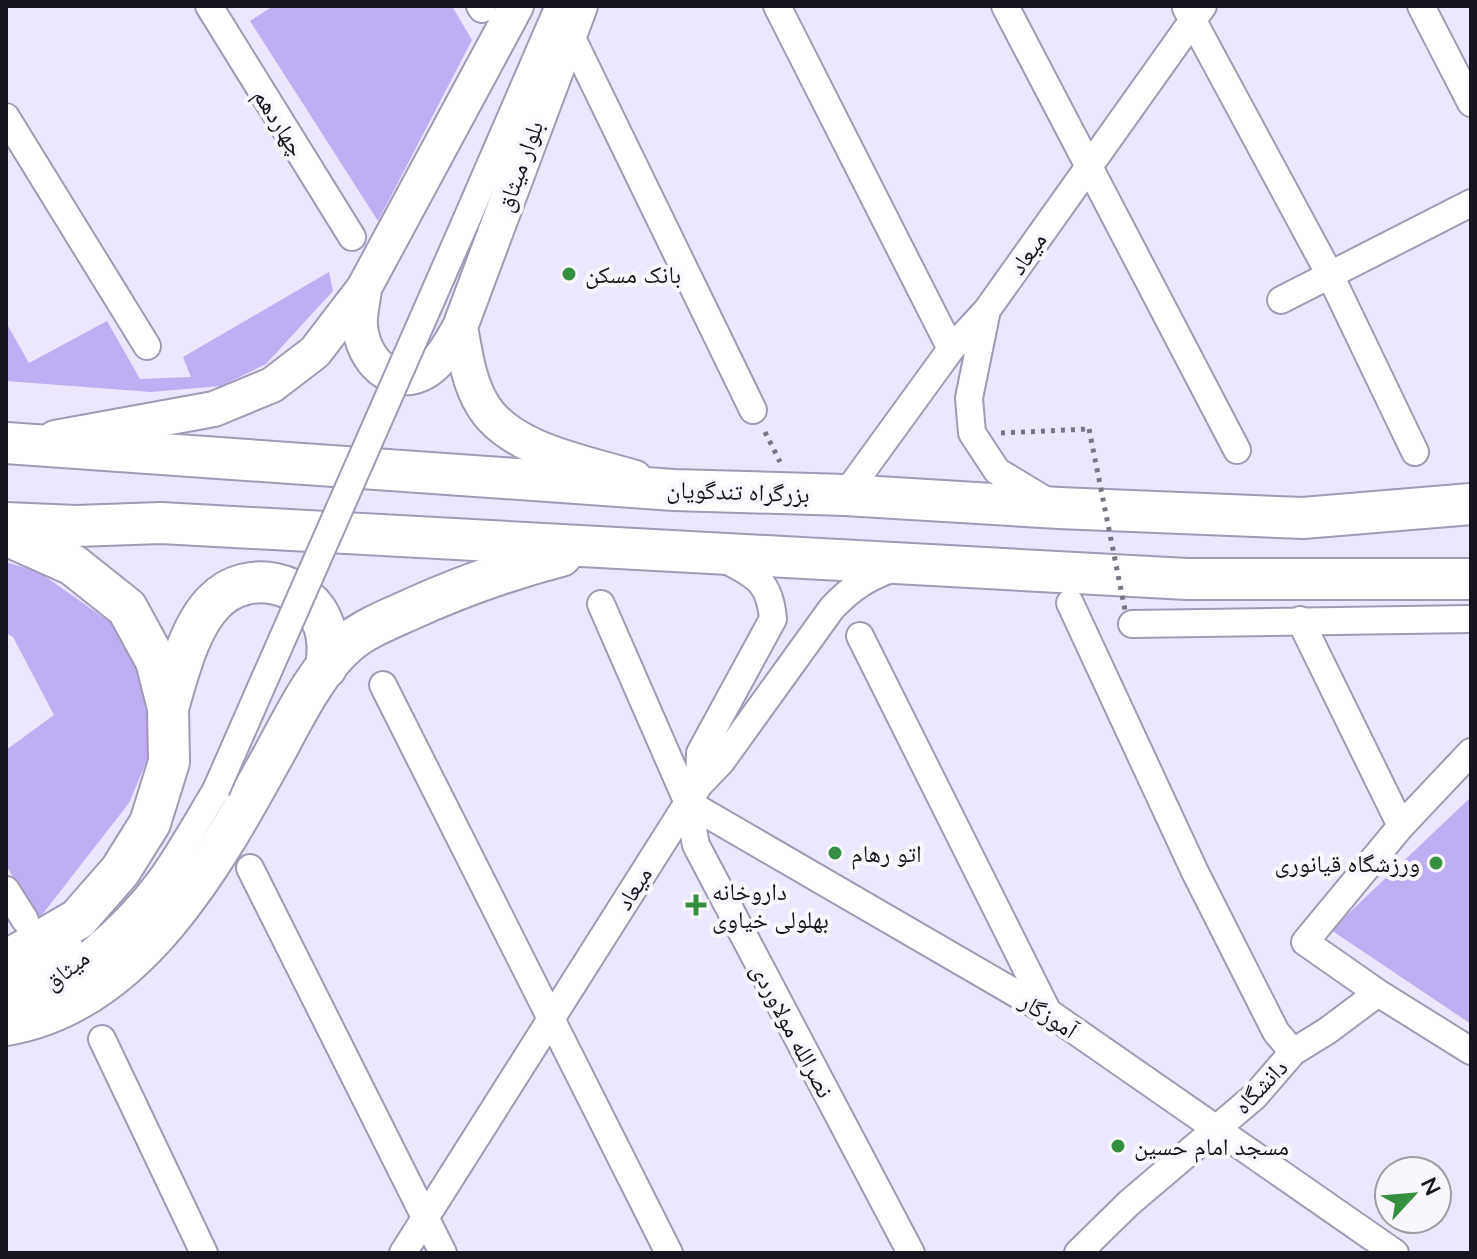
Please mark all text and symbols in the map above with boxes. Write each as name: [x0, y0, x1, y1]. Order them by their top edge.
street label: چهاردهم: [246, 82, 312, 163]
street label: بلوار میثاق: [489, 116, 549, 216]
street label: میعاد: [1002, 226, 1052, 280]
place label: بانک مسکن: [585, 259, 681, 289]
marker: بانک مسکن: [560, 265, 578, 283]
street label: بزرگراه تندگویان: [666, 474, 810, 508]
place label: اتو رهام: [851, 838, 922, 870]
marker: اتو رهام: [826, 844, 844, 862]
place label: ورزشگاه قیانوری: [1275, 848, 1420, 878]
marker: ورزشگاه قیانوری: [1427, 854, 1445, 872]
street label: میعاد: [608, 861, 658, 915]
place label: داروخانه بهلولی خیاوی: [712, 876, 829, 934]
marker: داروخانه بهلولی خیاوی: [687, 896, 705, 914]
street label: میثاق: [37, 942, 95, 996]
street label: نصرالله مولاوردی: [745, 957, 841, 1103]
street label: آموزگار: [1014, 985, 1084, 1045]
street label: دانشگاه: [1227, 1052, 1293, 1120]
place label: مسجد امام حسین: [1134, 1131, 1289, 1163]
marker: مسجد امام حسین: [1109, 1137, 1127, 1155]
north arrow: [1373, 1155, 1453, 1235]
text: N: [1415, 1173, 1447, 1200]

